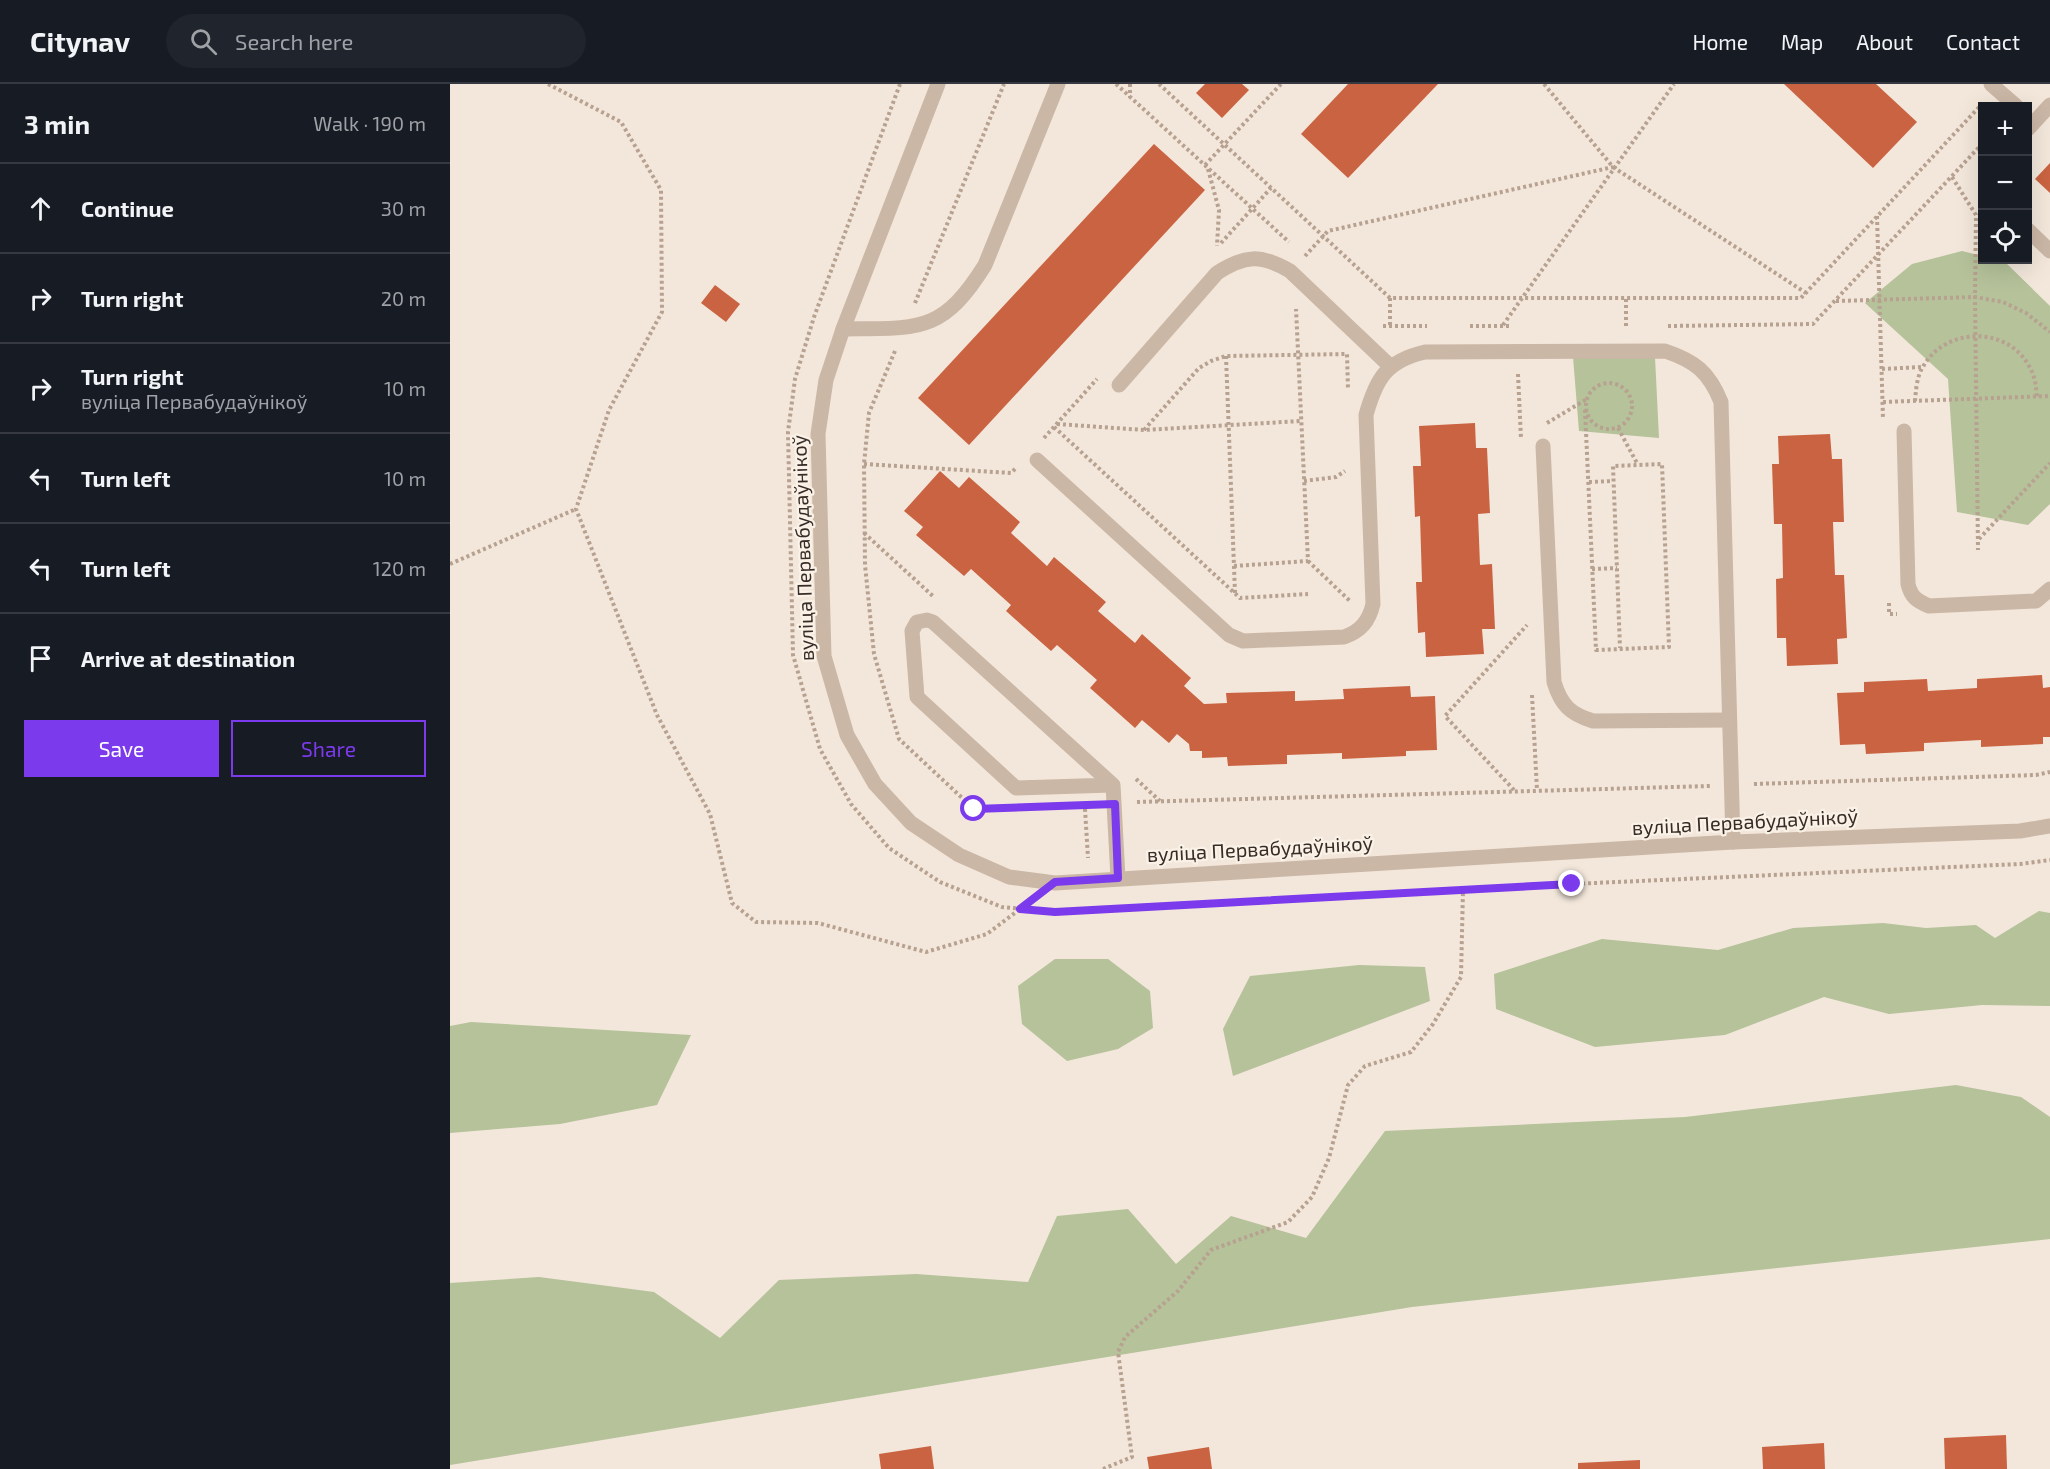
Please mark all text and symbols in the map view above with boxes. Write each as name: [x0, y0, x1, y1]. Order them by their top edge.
search box: [166, 14, 586, 68]
text: Citynav: [30, 24, 130, 58]
icon: search: [187, 25, 220, 58]
text: Search here: [235, 28, 353, 54]
text: Home: [1692, 29, 1748, 54]
text: Map: [1781, 29, 1823, 54]
text: About: [1856, 29, 1913, 54]
text: Contact: [1946, 29, 2020, 54]
map controls: [1978, 102, 2032, 264]
button: +: [1978, 102, 2032, 156]
text: 3 min: [24, 108, 90, 139]
text: Walk · 190 m: [313, 111, 426, 135]
button: −: [1978, 156, 2032, 210]
icon: ahead: [24, 192, 57, 225]
text: Continue: [81, 195, 174, 221]
text: 30 m: [381, 196, 426, 220]
button: locate: [1978, 210, 2032, 264]
icon: right: [24, 282, 57, 315]
text: Turn right: [81, 285, 183, 311]
text: 20 m: [381, 286, 426, 310]
text: Turn right: [81, 363, 183, 389]
icon: right: [24, 372, 57, 405]
text: 10 m: [384, 376, 426, 400]
text: вуліца Первабудаўнікоў: [81, 389, 307, 413]
street label: вуліца Первабудаўнікоў: [786, 434, 819, 662]
icon: left: [24, 462, 57, 495]
text: Turn left: [81, 465, 170, 491]
text: 10 m: [384, 466, 426, 490]
icon: left: [24, 552, 57, 585]
text: Turn left: [81, 555, 170, 581]
text: 120 m: [373, 556, 426, 580]
icon: arrive: [24, 642, 57, 675]
text: Arrive at destination: [81, 645, 295, 671]
button: Save: [24, 720, 219, 777]
button: Share: [231, 720, 426, 777]
route start: [960, 795, 986, 821]
street label: вуліца Первабудаўнікоў: [1631, 803, 1859, 840]
street label: вуліца Первабудаўнікоў: [1146, 830, 1374, 867]
route end: [1558, 870, 1584, 896]

